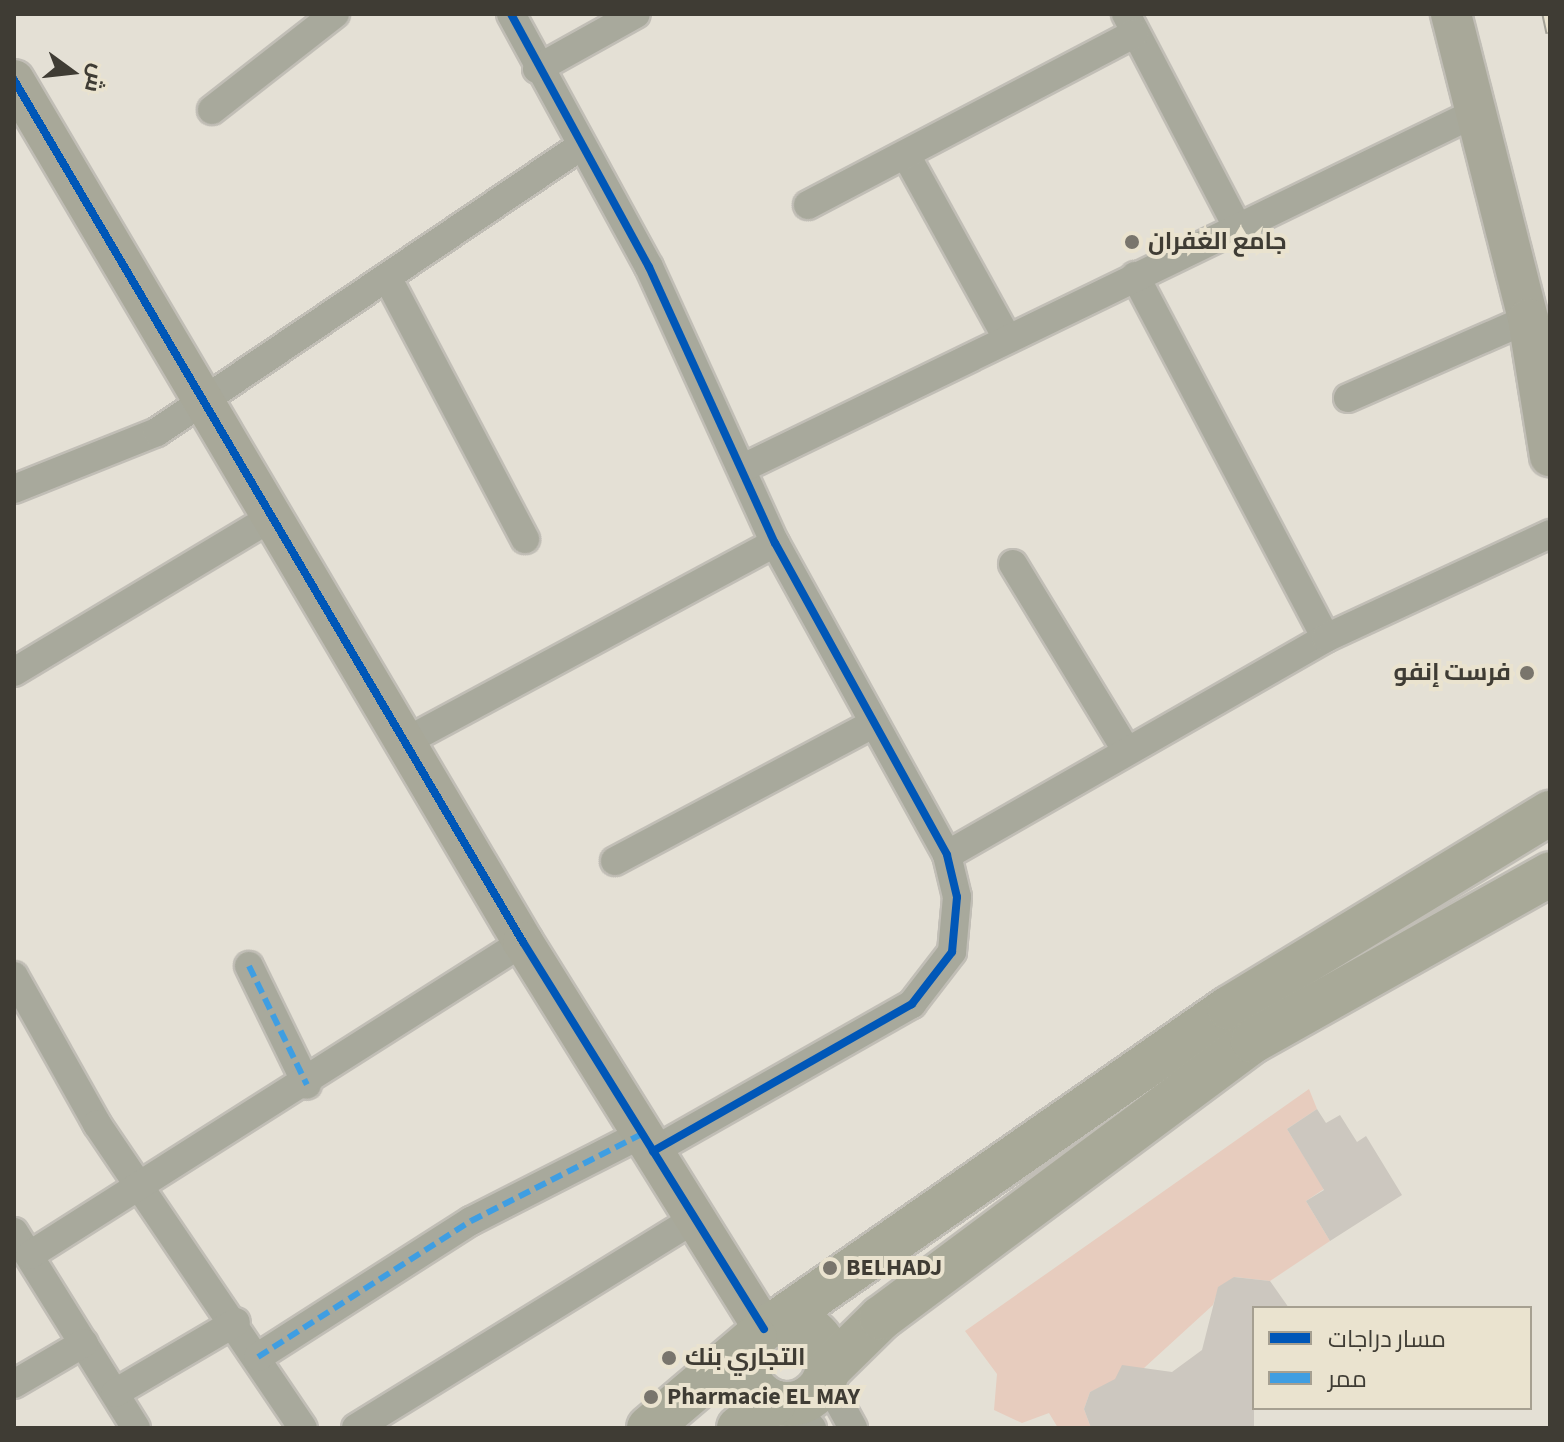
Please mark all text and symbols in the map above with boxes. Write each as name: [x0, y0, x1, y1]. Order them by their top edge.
north arrow: [32, 32, 112, 112]
text: ش: [76, 60, 114, 96]
place label: جامع الغفران: [1148, 228, 1287, 256]
marker: جامع الغفران: [1123, 233, 1141, 251]
place label: فرست إنفو: [1394, 659, 1511, 687]
marker: فرست إنفو: [1518, 664, 1536, 682]
place label: BELHADJ: [846, 1254, 942, 1282]
marker: BELHADJ: [821, 1259, 839, 1277]
legend: [1252, 1306, 1532, 1410]
text: مسار دراجات: [1328, 1322, 1446, 1357]
place label: التجاري بنك: [685, 1344, 805, 1372]
marker: التجاري بنك: [660, 1349, 678, 1367]
text: ممر: [1328, 1362, 1367, 1397]
place label: Pharmacie EL MAY: [667, 1383, 860, 1411]
marker: Pharmacie EL MAY: [642, 1388, 660, 1406]

